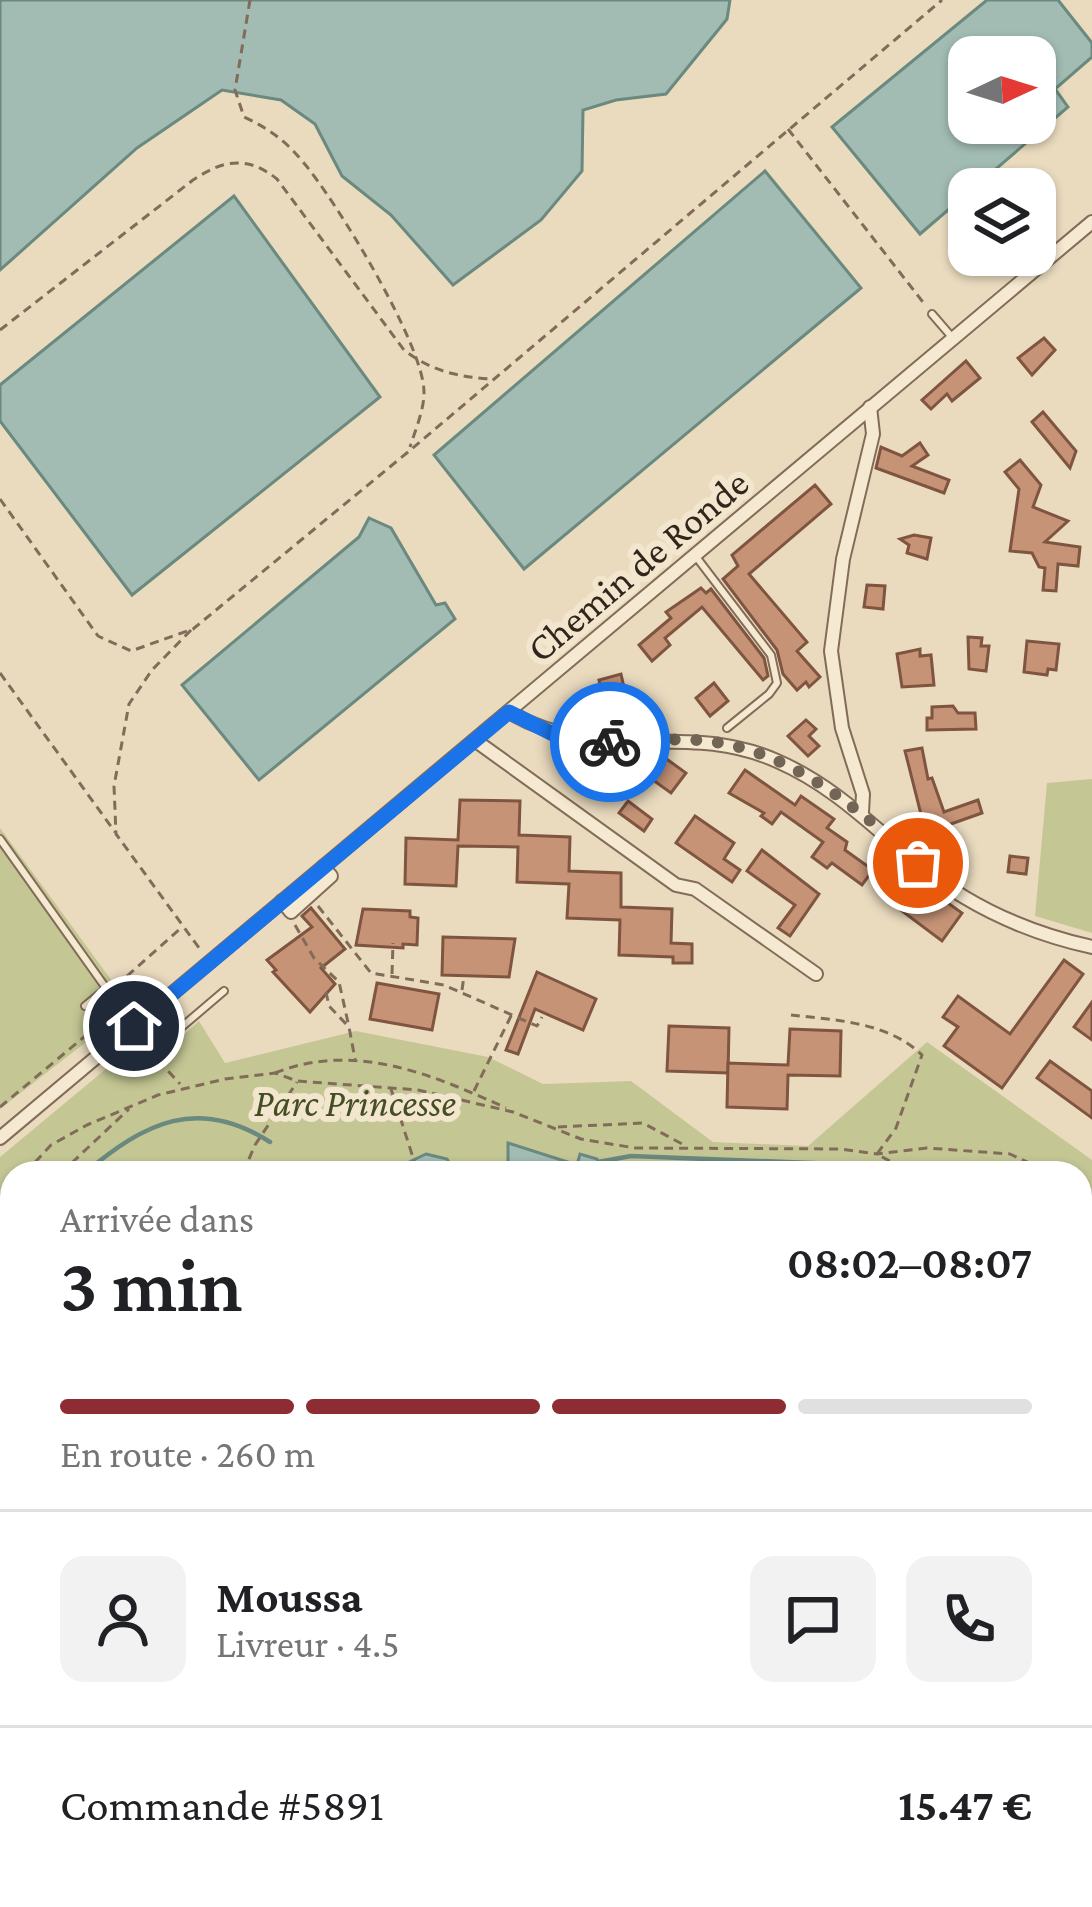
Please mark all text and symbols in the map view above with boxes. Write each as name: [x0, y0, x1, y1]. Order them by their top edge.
north arrow: [948, 36, 1056, 144]
map controls: [948, 36, 1056, 276]
button: layers: [948, 168, 1056, 276]
street label: Chemin de Ronde: [518, 461, 756, 670]
courier: [550, 682, 670, 802]
icon: bike: [577, 709, 643, 775]
pin: [867, 812, 969, 914]
icon: bag: [885, 830, 951, 896]
pin: [83, 975, 185, 1077]
icon: home: [101, 993, 167, 1059]
park label: Parc Princesse: [254, 1081, 456, 1124]
text: Arrivée dans: [60, 1197, 254, 1240]
text: 08:02–08:07: [787, 1238, 1032, 1288]
text: 3 min: [60, 1241, 243, 1328]
text: En route · 260 m: [60, 1432, 315, 1475]
button: person: [60, 1556, 186, 1682]
button: chat: [750, 1556, 876, 1682]
button: phone: [906, 1556, 1032, 1682]
text: Moussa: [216, 1572, 363, 1622]
text: Livreur · 4.5: [216, 1622, 400, 1665]
text: Commande #5891: [60, 1780, 384, 1830]
text: 15.47 €: [898, 1780, 1032, 1830]

